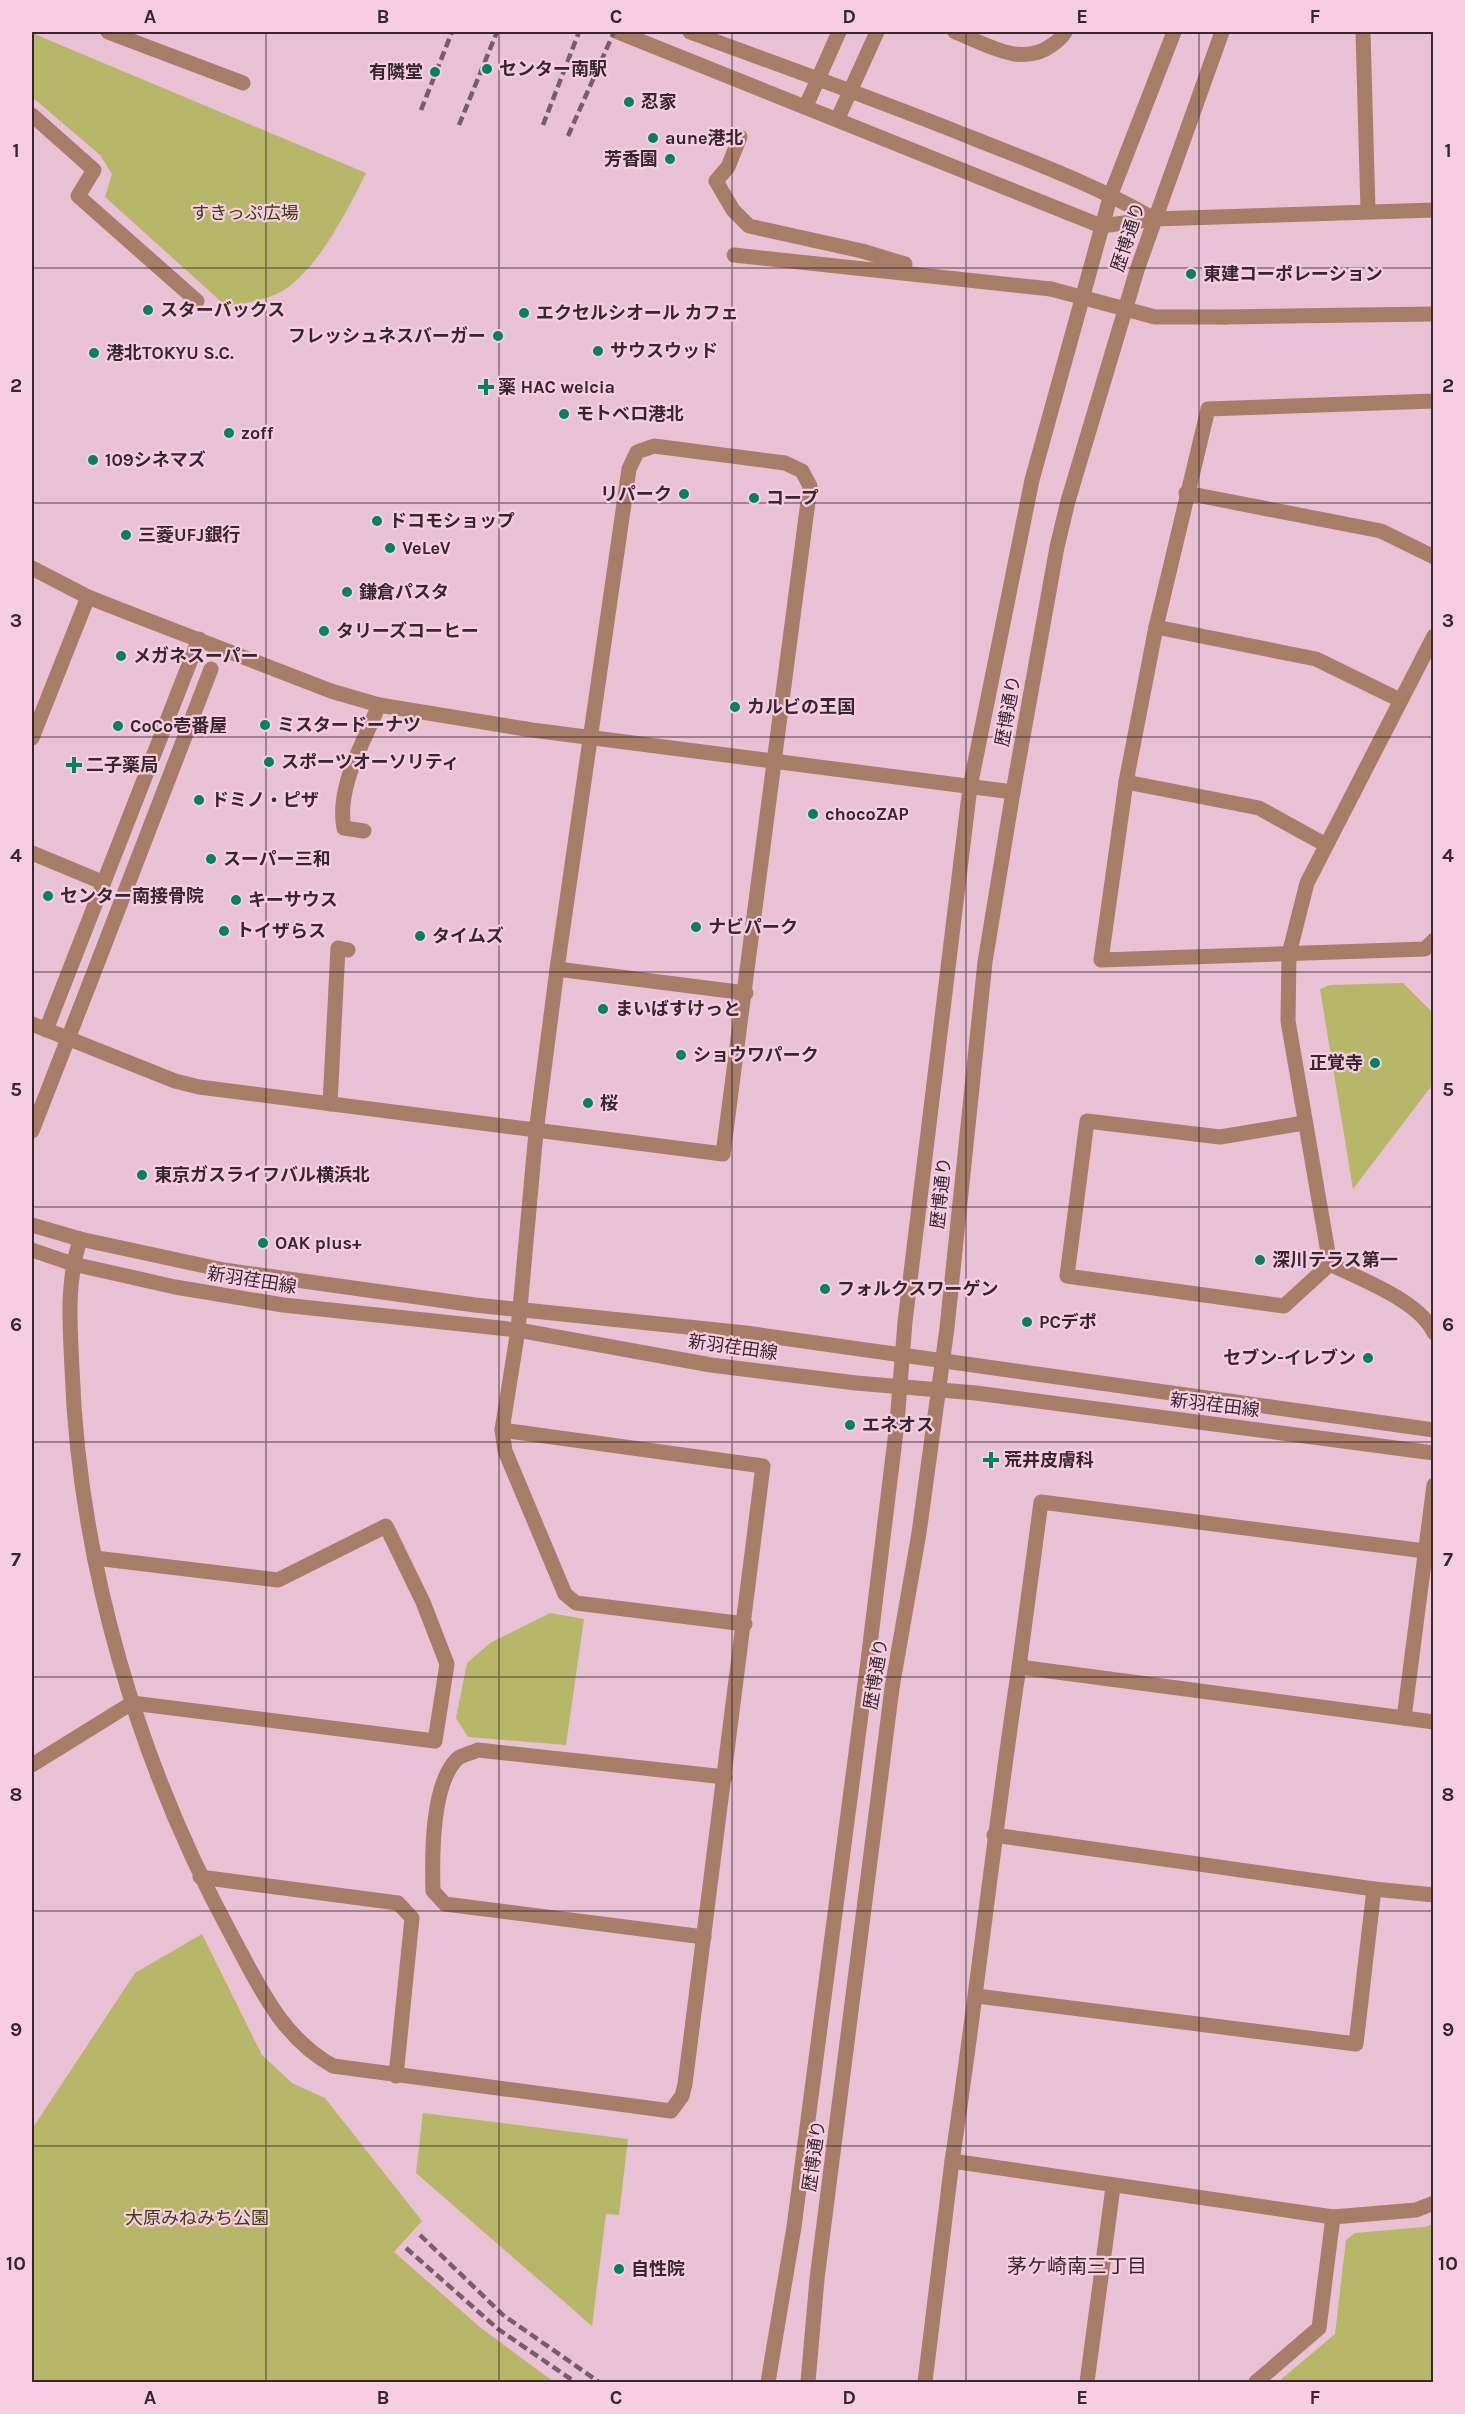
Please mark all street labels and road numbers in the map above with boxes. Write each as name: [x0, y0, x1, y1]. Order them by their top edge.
street label: 歴博通り: [1106, 199, 1150, 275]
street label: 歴博通り: [991, 674, 1025, 748]
street label: 歴博通り: [926, 1156, 956, 1230]
street label: 新羽荏田線: [206, 1262, 298, 1298]
street label: 新羽荏田線: [687, 1330, 779, 1364]
street label: 新羽荏田線: [1169, 1389, 1261, 1421]
street label: 歴博通り: [860, 1637, 892, 1711]
street label: 歴博通り: [798, 2119, 830, 2193]

